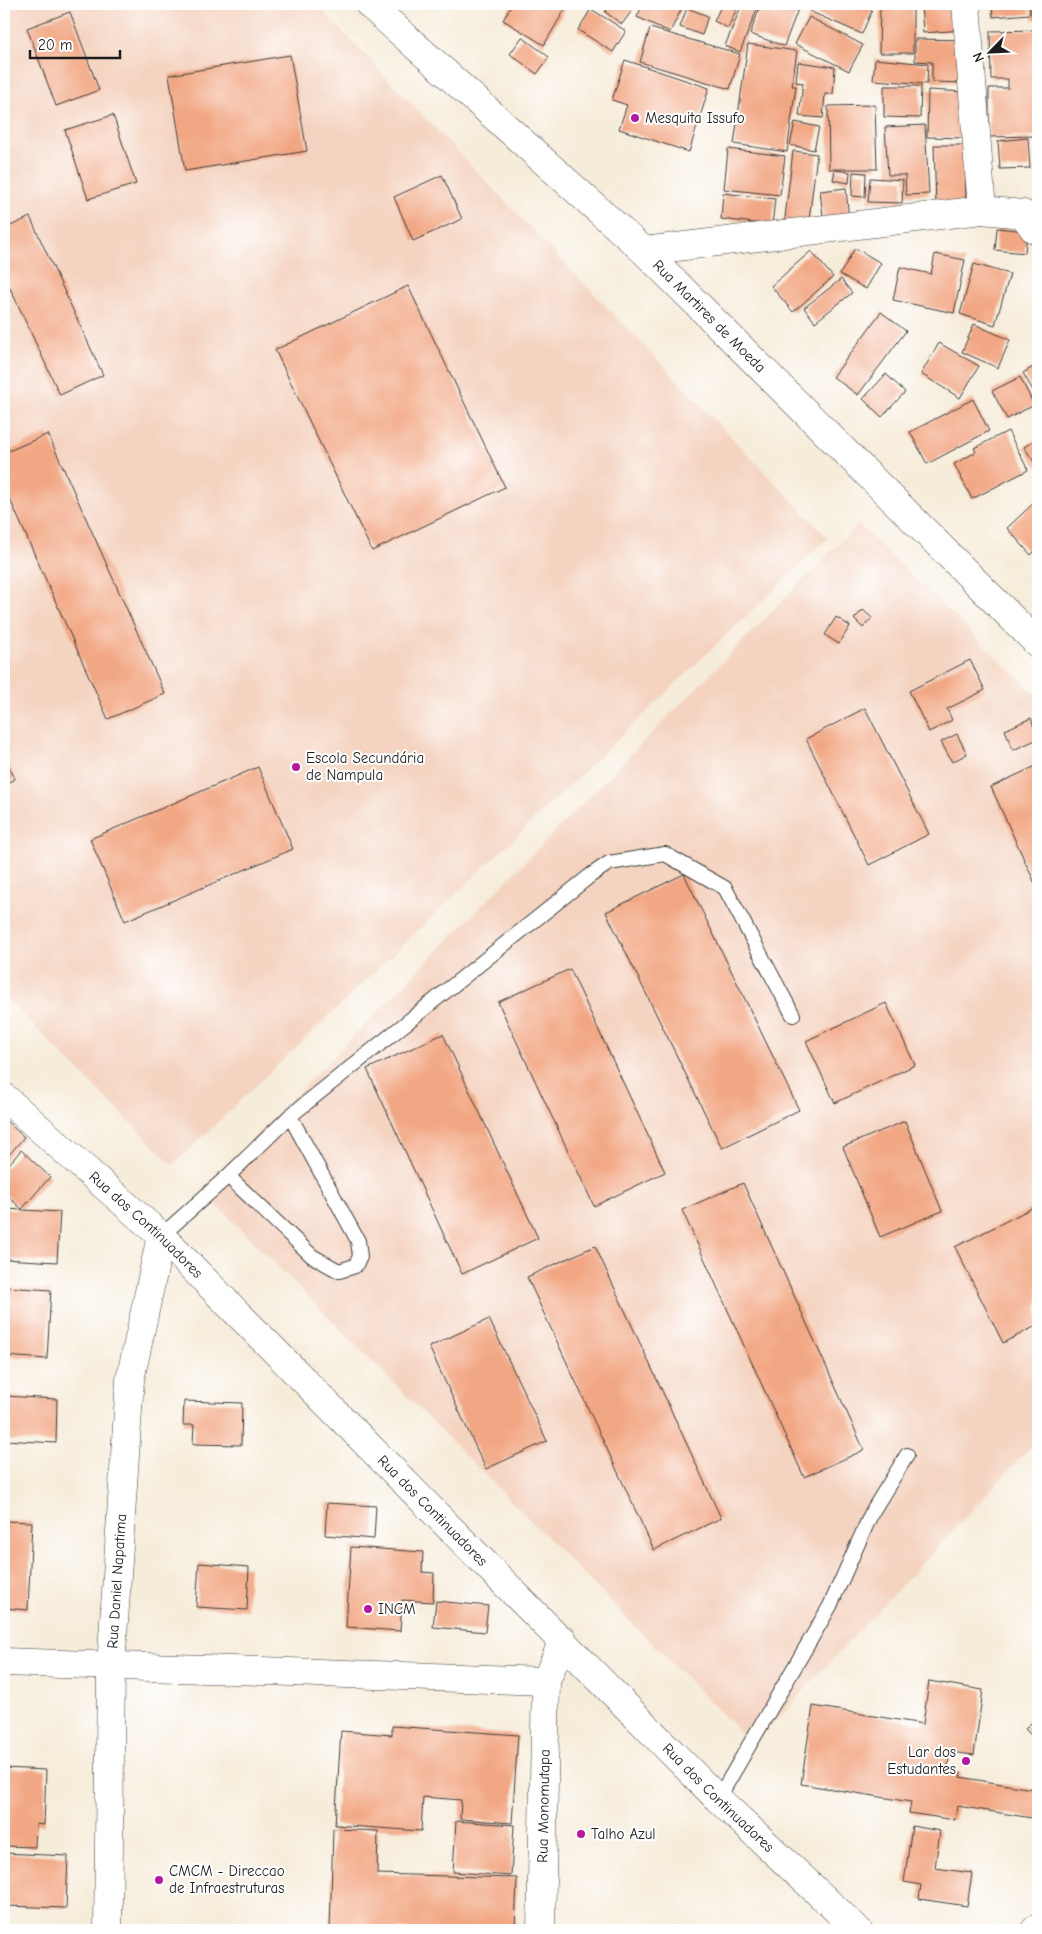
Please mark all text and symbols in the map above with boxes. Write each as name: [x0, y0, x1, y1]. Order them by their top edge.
scale bar: [30, 28, 120, 60]
north arrow: [964, 28, 1014, 78]
text: 20 m: [38, 36, 72, 54]
text: N: [969, 49, 988, 65]
place label: Mesquita Issufo: [645, 109, 745, 127]
marker: Mesquita Issufo: [629, 112, 641, 124]
street label: Rua Martires de Moeda: [649, 256, 770, 376]
place label: Escola Secundária de Nampula: [306, 749, 424, 784]
marker: Escola Secundária de Nampula: [290, 761, 302, 773]
street label: Rua dos Continuadores: [85, 1168, 207, 1282]
street label: Rua dos Continuadores: [374, 1451, 491, 1570]
street label: Rua Daniel Napatima: [103, 1513, 130, 1649]
place label: INCM: [378, 1600, 416, 1618]
marker: INCM: [362, 1603, 374, 1615]
street label: Rua dos Continuadores: [659, 1739, 778, 1856]
place label: Lar dos Estudantes: [887, 1743, 956, 1778]
street label: Rua Monomutapa: [533, 1749, 554, 1863]
marker: Lar dos Estudantes: [960, 1755, 972, 1767]
place label: Talho Azul: [591, 1825, 656, 1843]
marker: Talho Azul: [575, 1828, 587, 1840]
place label: CMCM - Direccao de Infraestruturas: [169, 1862, 285, 1897]
marker: CMCM - Direccao de Infraestruturas: [153, 1874, 165, 1886]

